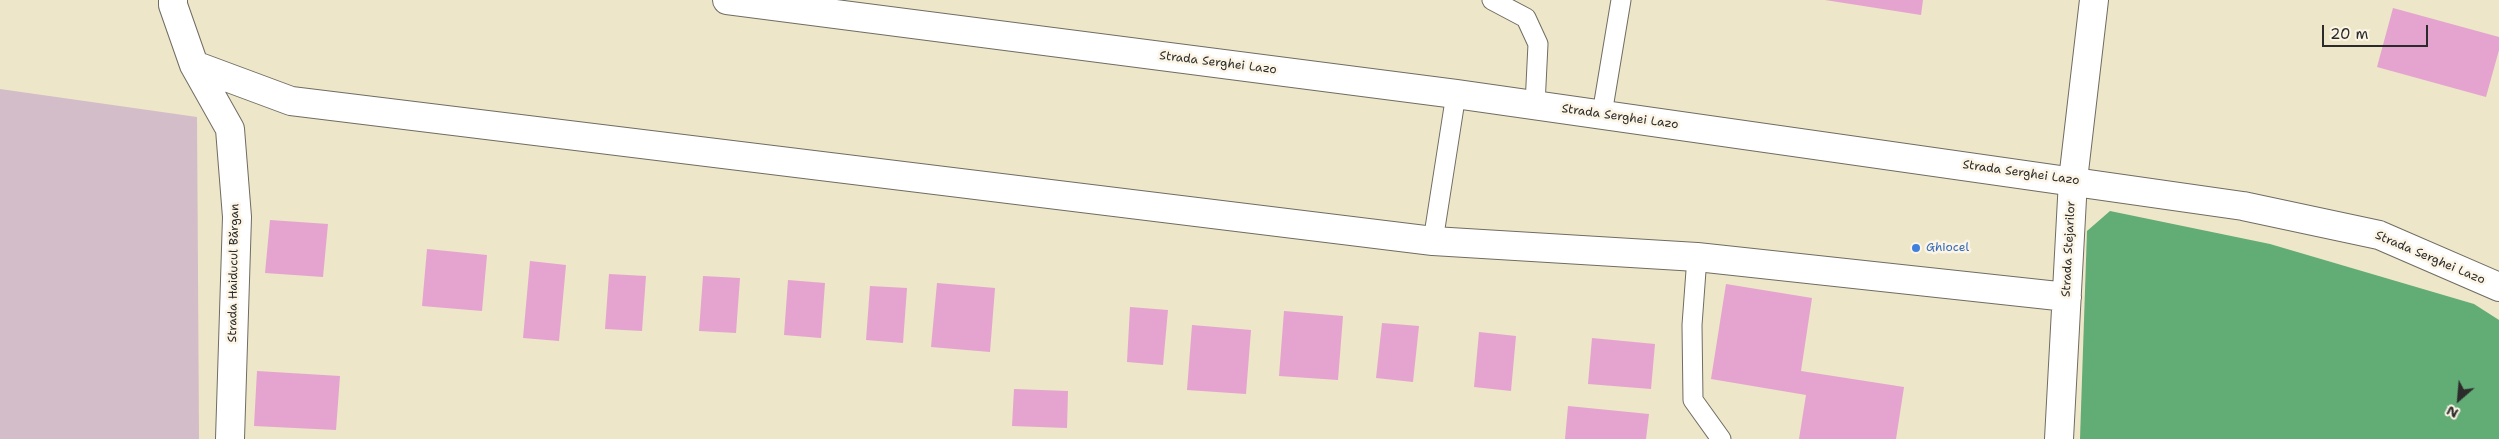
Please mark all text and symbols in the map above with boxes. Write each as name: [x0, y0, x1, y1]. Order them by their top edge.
scale bar: [2324, 15, 2430, 47]
text: 20 m: [2330, 24, 2369, 44]
street label: Strada Serghei Lazo: [1159, 49, 1277, 77]
street label: Strada Serghei Lazo: [1561, 102, 1679, 132]
street label: Strada Serghei Lazo: [1962, 158, 2080, 188]
street label: Strada Stejarilor: [2059, 200, 2079, 298]
street label: Strada Haiducul Bărgan: [226, 204, 242, 342]
street label: Strada Serghei Lazo: [2373, 228, 2487, 288]
place label: Ghiocel: [1926, 241, 1969, 255]
marker: Ghiocel: [1910, 242, 1922, 254]
north arrow: [2434, 374, 2484, 424]
text: N: [2443, 402, 2461, 423]

